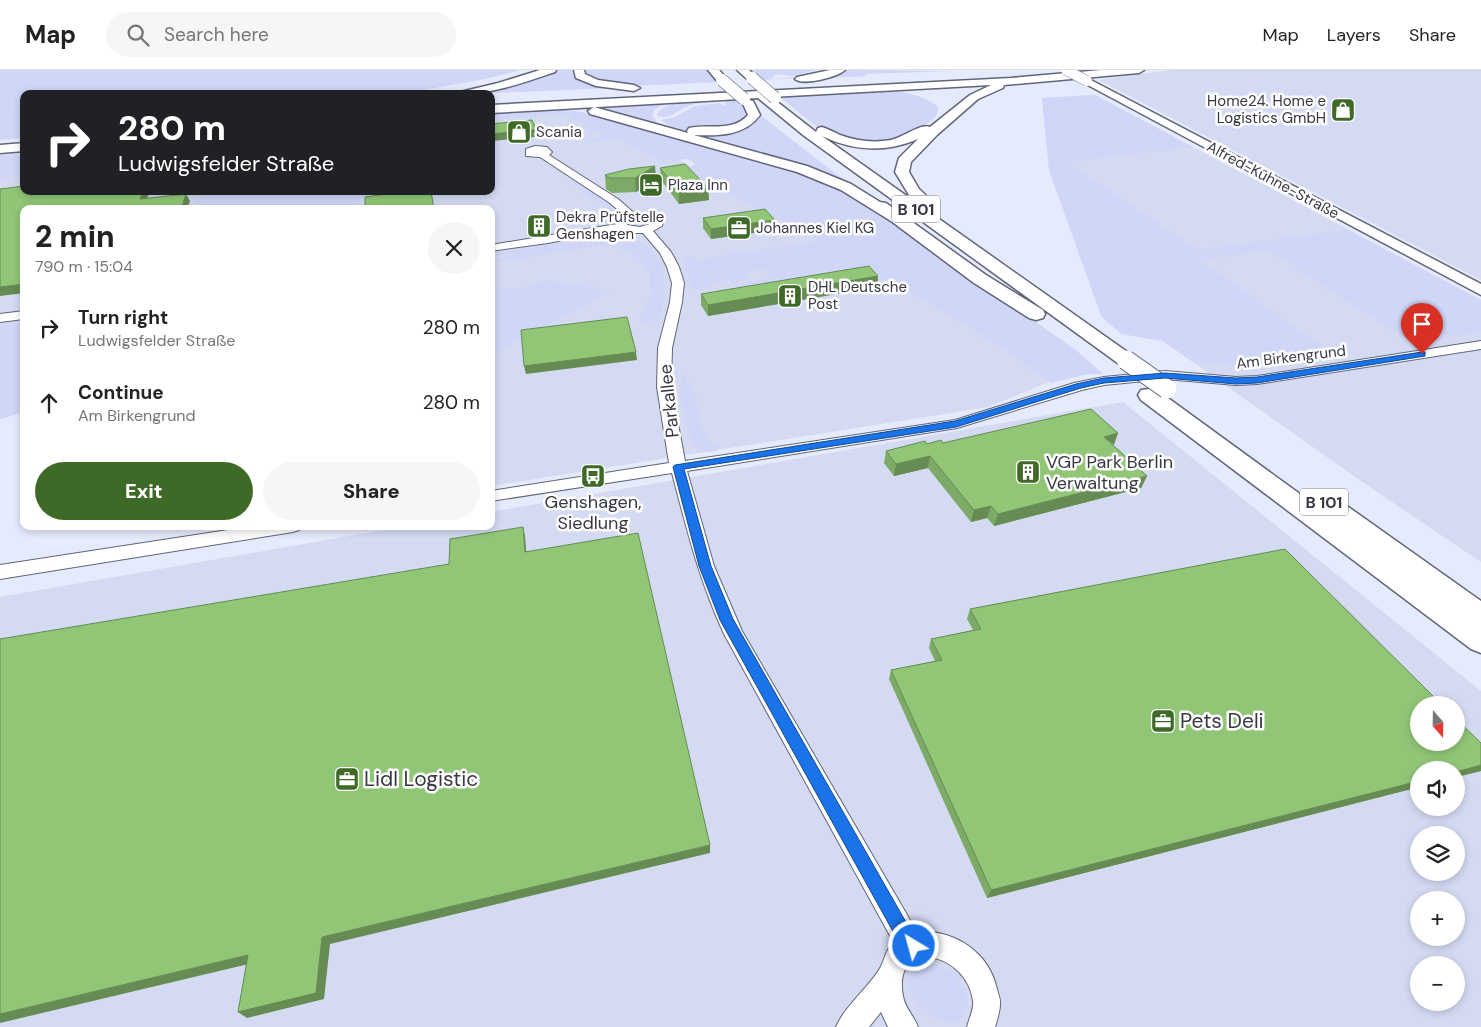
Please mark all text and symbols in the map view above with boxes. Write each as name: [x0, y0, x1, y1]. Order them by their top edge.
search box: [106, 12, 456, 57]
text: Map: [25, 19, 76, 50]
icon: search: [124, 21, 152, 49]
text: Search here: [164, 22, 269, 47]
text: Map: [1263, 23, 1299, 47]
text: Layers: [1327, 23, 1381, 47]
text: Share: [1409, 23, 1456, 47]
place label: Home24. Home e Logistics GmbH: [1207, 91, 1326, 128]
shop icon: Home24. Home e Logistics GmbH: [1330, 97, 1356, 123]
text: 280 m: [118, 105, 226, 151]
icon: right: [35, 110, 100, 175]
shop icon: Scania: [506, 119, 532, 145]
place label: Scania: [536, 122, 582, 142]
street label: Alfred-Kühne-Straße: [1203, 137, 1343, 223]
text: Ludwigsfelder Straße: [118, 149, 334, 178]
hotel icon: Plaza Inn: [638, 172, 664, 198]
place label: Plaza Inn: [668, 175, 728, 195]
road number: B 101: [892, 196, 940, 222]
place label: Dekra Prüfstelle Genshagen: [556, 207, 664, 244]
building icon: Dekra Prüfstelle Genshagen: [526, 213, 552, 239]
office icon: Johannes Kiel KG: [726, 215, 752, 241]
text: 2 min: [35, 217, 115, 256]
place label: Johannes Kiel KG: [756, 218, 874, 238]
button: close: [428, 222, 480, 274]
text: 790 m · 15:04: [35, 256, 133, 277]
place label: DHL Deutsche Post: [808, 277, 907, 314]
building icon: DHL Deutsche Post: [777, 283, 803, 309]
pin: [1401, 303, 1443, 354]
text: Turn right: [78, 305, 168, 330]
icon: arrive: [1408, 310, 1436, 338]
icon: right: [35, 314, 63, 342]
text: 280 m: [423, 315, 480, 340]
text: Ludwigsfelder Straße: [78, 330, 235, 351]
street label: Am Birkengrund: [1235, 340, 1347, 374]
street label: Parkallee: [653, 363, 685, 439]
text: Continue: [78, 380, 164, 405]
icon: ahead: [35, 389, 63, 417]
text: 280 m: [423, 390, 480, 415]
text: Am Birkengrund: [78, 405, 196, 426]
place label: VGP Park Berlin Verwaltung: [1046, 450, 1173, 495]
building icon: VGP Park Berlin Verwaltung: [1015, 459, 1041, 485]
button: Exit: [35, 462, 253, 520]
button: Share: [263, 462, 480, 520]
bus stop icon: Genshagen, Siedlung: [580, 463, 606, 489]
road number: B 101: [1300, 488, 1348, 516]
place label: Genshagen, Siedlung: [545, 490, 641, 535]
north arrow: [1410, 696, 1465, 751]
map controls: [1410, 696, 1465, 1011]
place label: Pets Deli: [1180, 707, 1264, 735]
office icon: Pets Deli: [1150, 708, 1176, 734]
button: sound: [1410, 761, 1465, 816]
place label: Lidl Logistic: [364, 765, 478, 793]
office icon: Lidl Logistic: [334, 766, 360, 792]
button: layers: [1410, 826, 1465, 881]
button: +: [1410, 891, 1465, 946]
position arrow: [887, 919, 939, 971]
button: −: [1410, 956, 1465, 1011]

